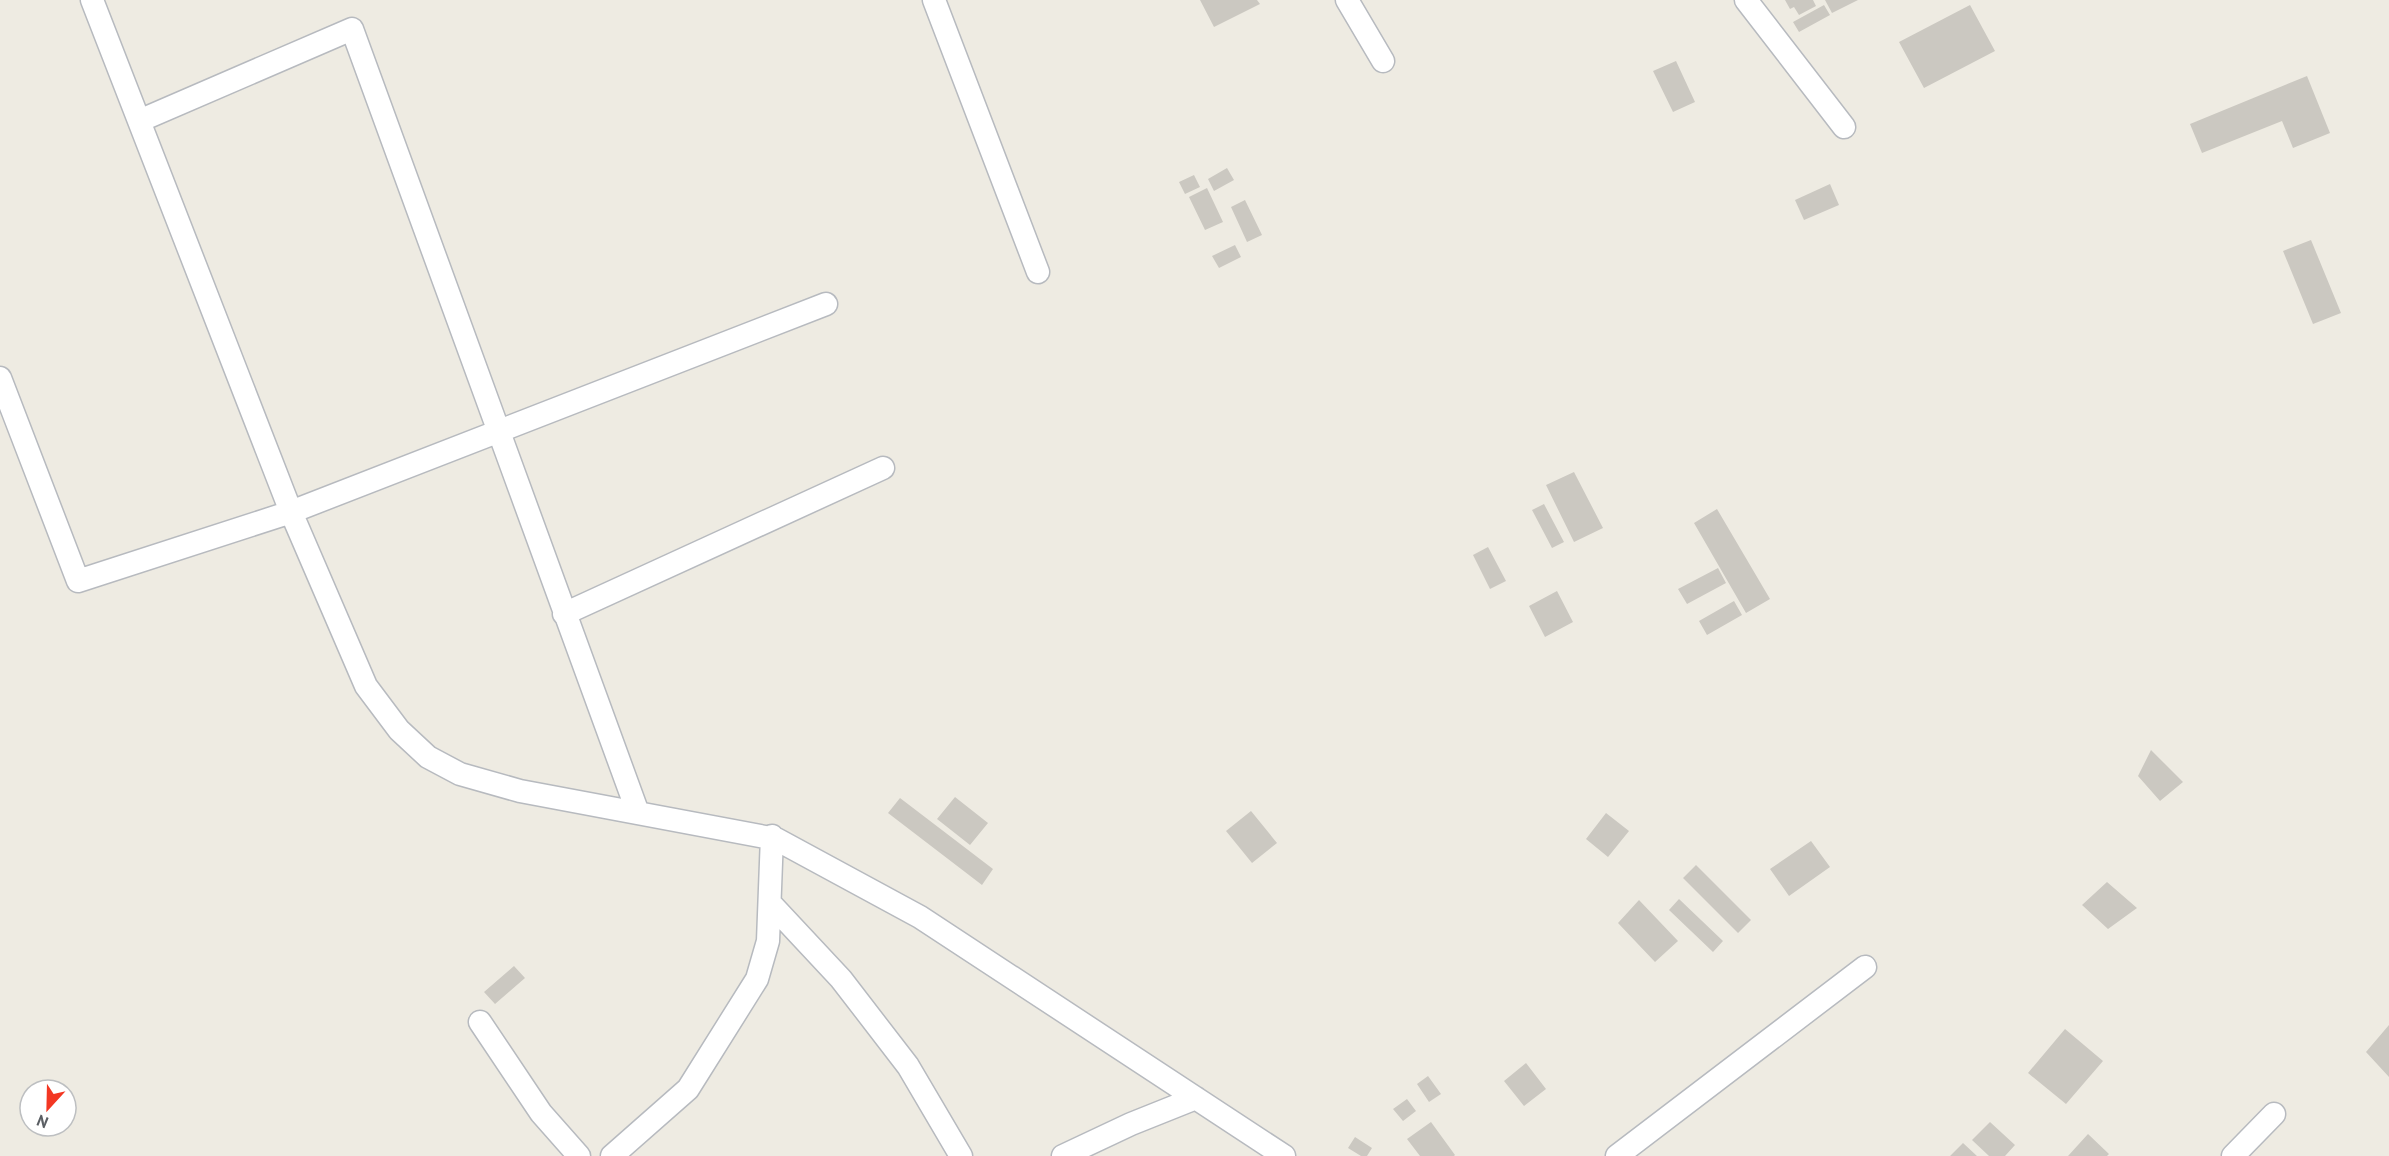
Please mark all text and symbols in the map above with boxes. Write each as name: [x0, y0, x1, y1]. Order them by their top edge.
north arrow: [18, 1078, 78, 1138]
text: N: [34, 1111, 51, 1133]

